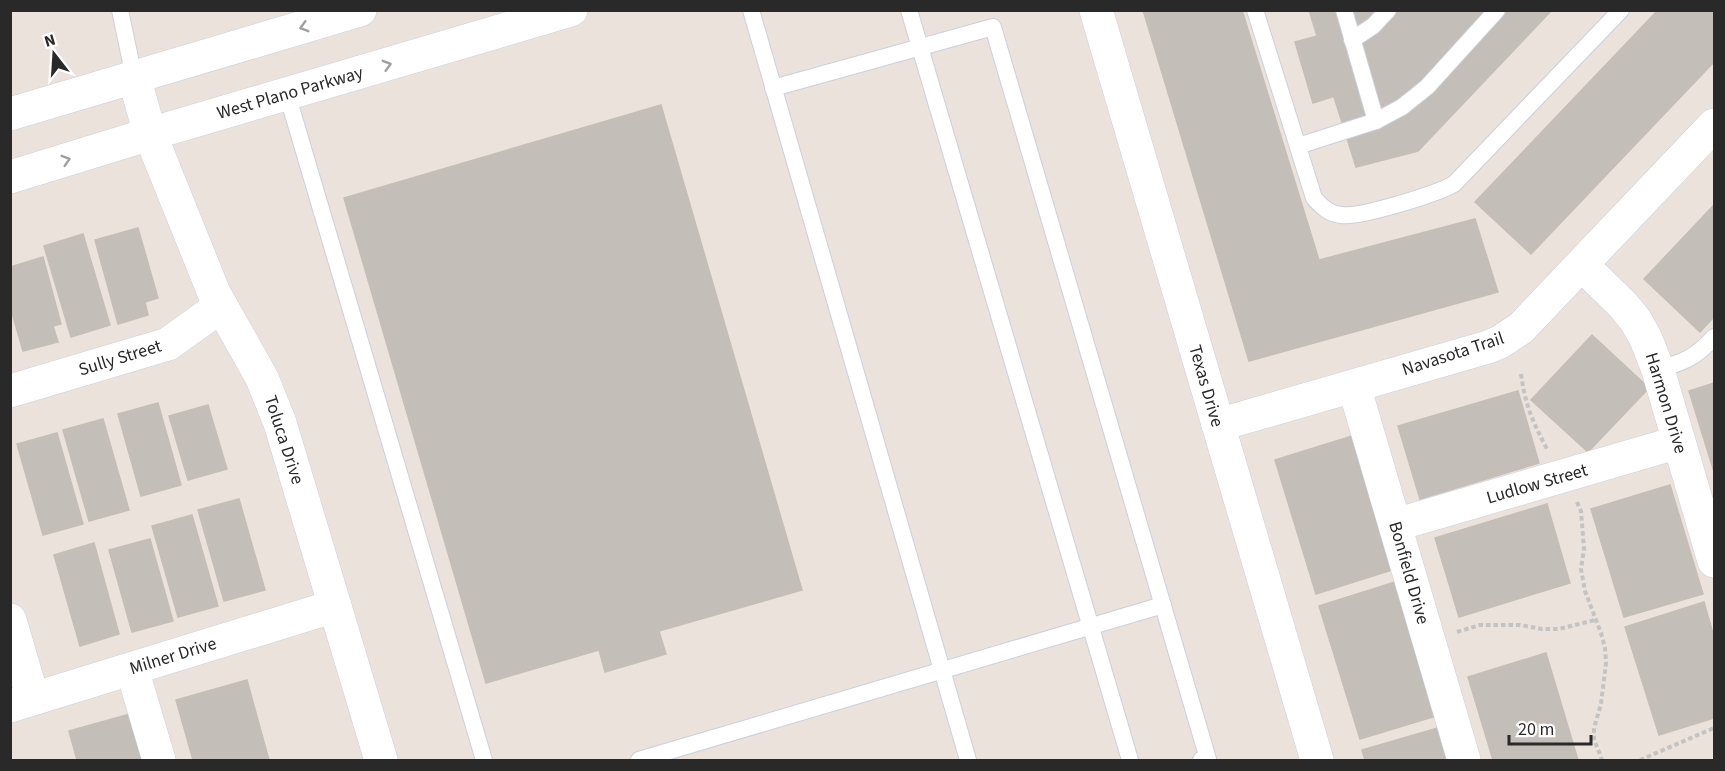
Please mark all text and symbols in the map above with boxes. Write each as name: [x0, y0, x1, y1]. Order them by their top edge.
one-way arrow: [299, 20, 310, 32]
north arrow: [24, 24, 84, 84]
text: N: [42, 29, 58, 53]
street label: West Plano Parkway: [214, 60, 367, 126]
one-way arrow: [381, 60, 392, 72]
one-way arrow: [60, 155, 71, 167]
street label: Navasota Trail: [1399, 326, 1507, 382]
street label: Sully Street: [75, 334, 165, 382]
street label: Texas Drive: [1182, 342, 1230, 430]
street label: Harmon Drive: [1639, 350, 1693, 457]
street label: Toluca Drive: [258, 392, 310, 488]
street label: Ludlow Street: [1483, 458, 1591, 510]
street label: Bonfield Drive: [1382, 519, 1436, 627]
street label: Milner Drive: [126, 631, 220, 681]
scale bar: [1509, 708, 1592, 746]
text: 20 m: [1518, 717, 1554, 742]

